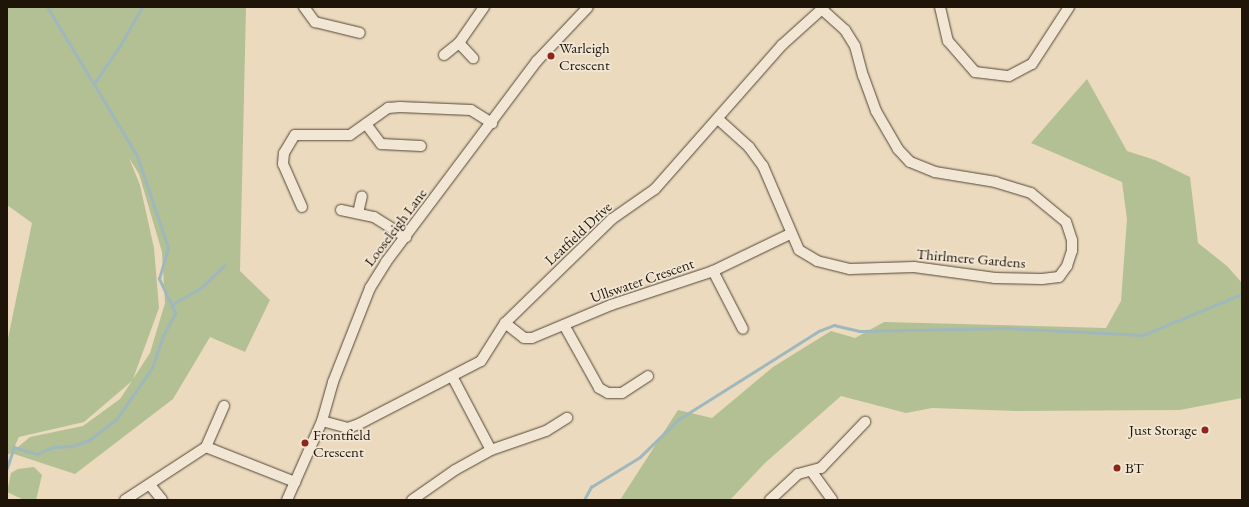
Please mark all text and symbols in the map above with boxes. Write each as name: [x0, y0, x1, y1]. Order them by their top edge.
place label: Warleigh Crescent: [559, 38, 610, 73]
marker: Warleigh Crescent: [546, 51, 556, 61]
street label: Looseleigh Lane: [360, 184, 430, 270]
street label: Leatfield Drive: [541, 197, 615, 269]
street label: Thirlmere Gardens: [916, 244, 1026, 272]
street label: Ullswater Crescent: [588, 254, 696, 306]
place label: Just Storage: [1129, 421, 1197, 439]
place label: Frontfield Crescent: [313, 425, 371, 460]
marker: Just Storage: [1200, 425, 1210, 435]
marker: Frontfield Crescent: [300, 438, 310, 448]
place label: BT: [1125, 459, 1144, 477]
marker: BT: [1112, 463, 1122, 473]

